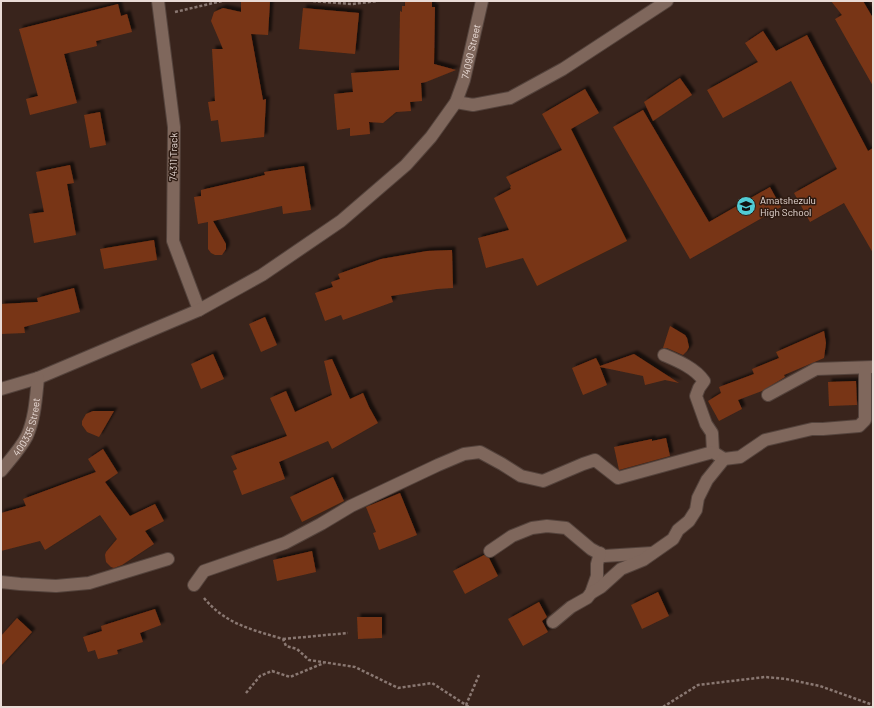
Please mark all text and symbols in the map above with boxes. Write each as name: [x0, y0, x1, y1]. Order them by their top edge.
street label: 74090 Street: [458, 23, 483, 80]
street label: 74311 Track: [167, 133, 179, 181]
place label: Amatshezulu High School: [760, 194, 816, 218]
school or university icon: Amatshezulu High School: [735, 195, 757, 217]
street label: 400335 Street: [10, 397, 42, 458]

